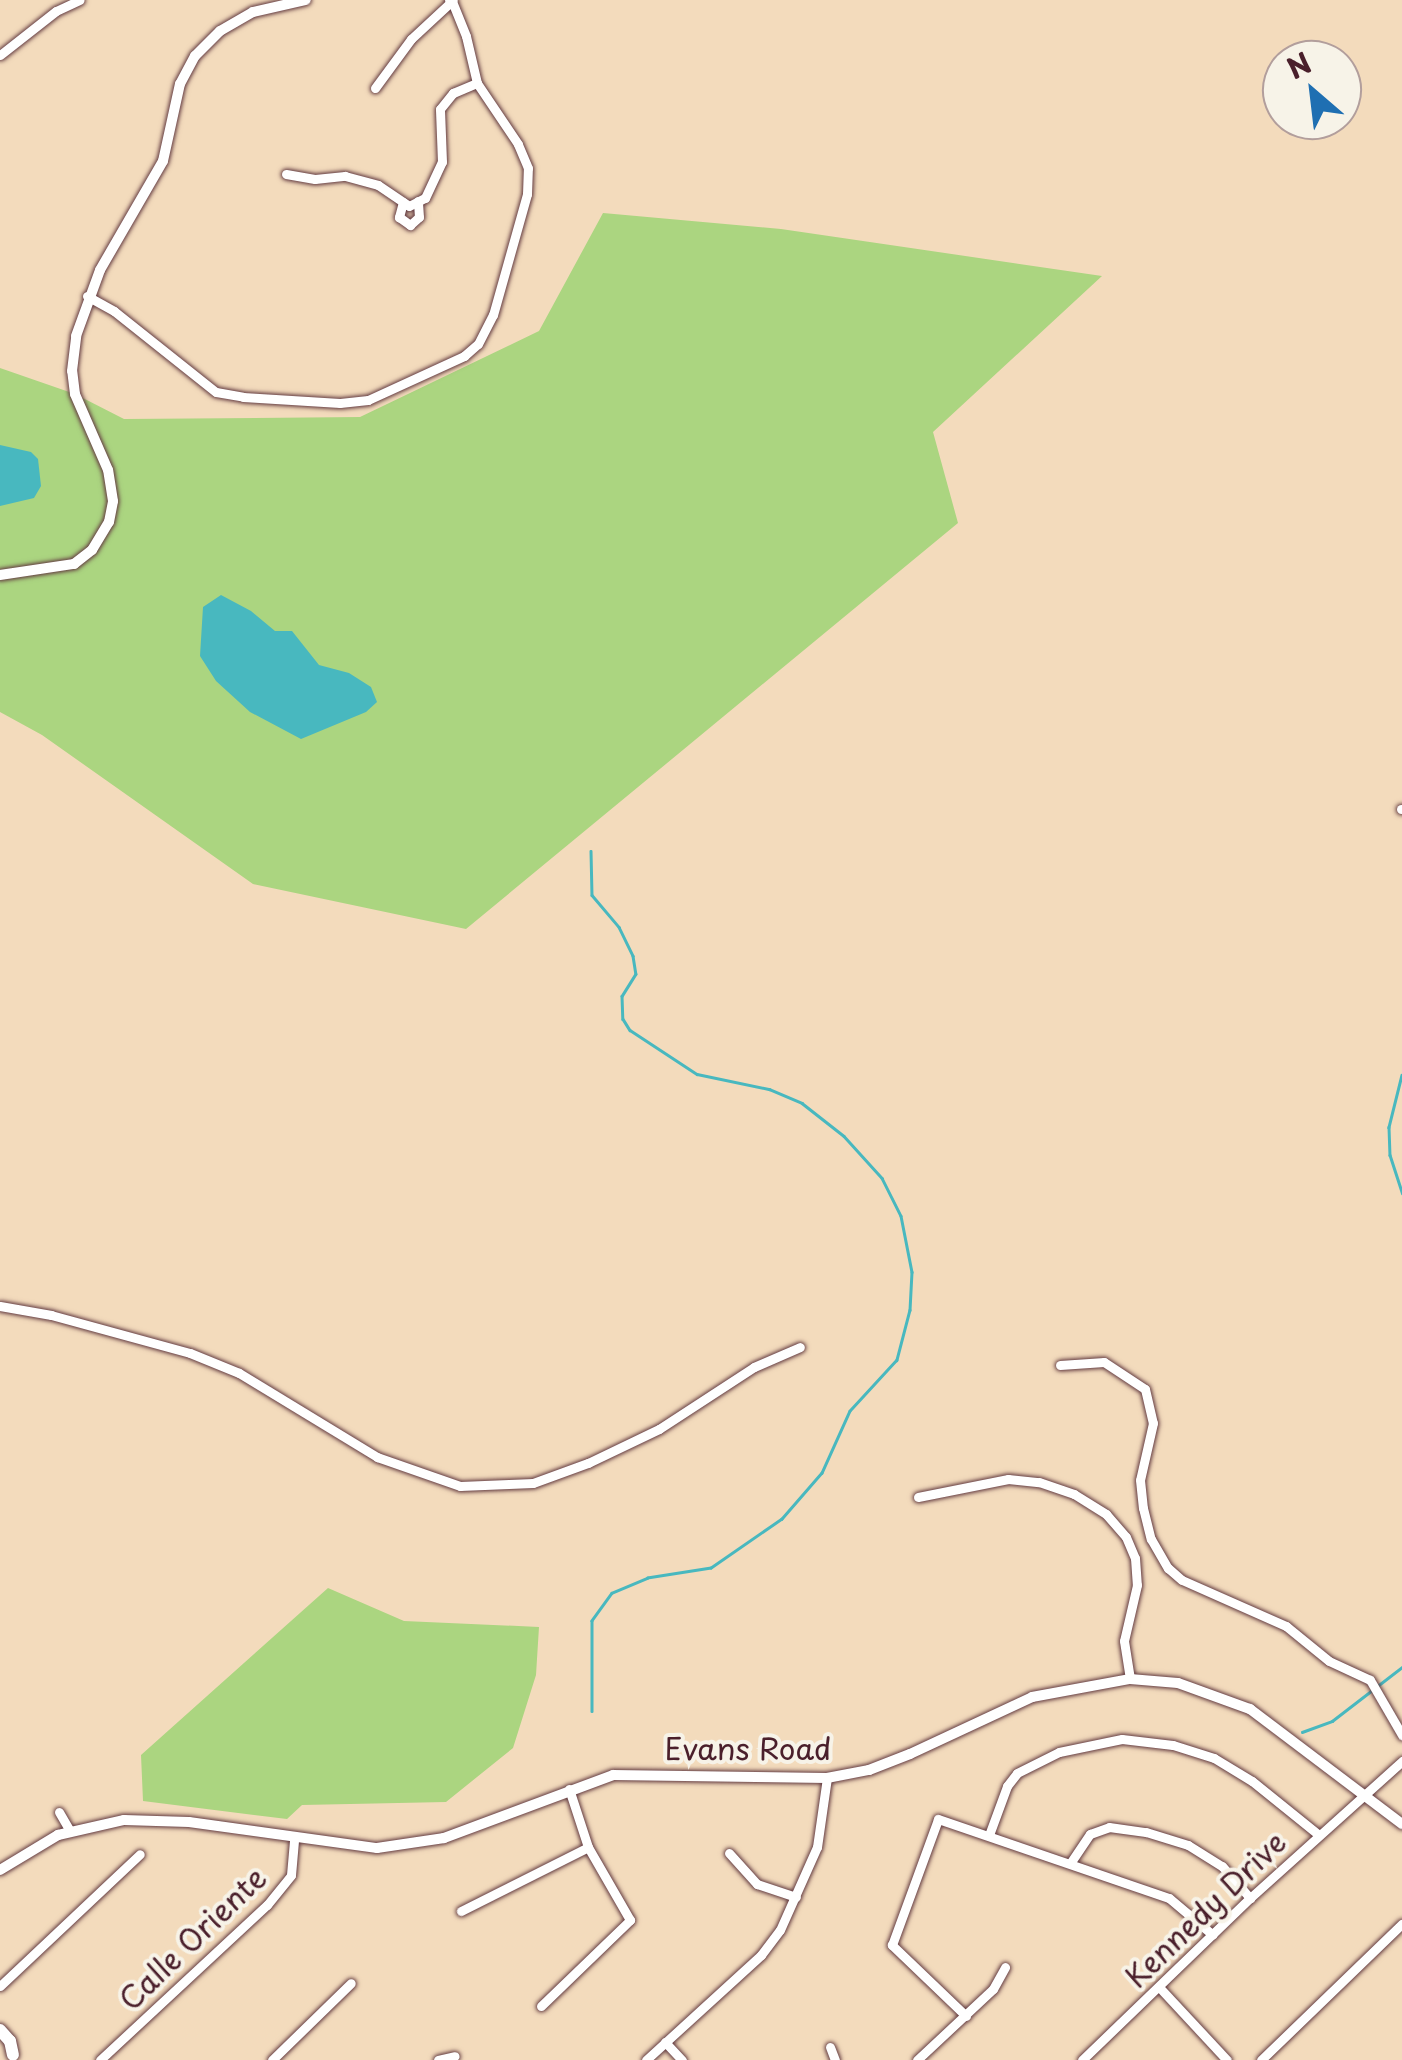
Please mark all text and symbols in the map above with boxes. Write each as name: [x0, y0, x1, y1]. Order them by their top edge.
north arrow: [1262, 40, 1362, 140]
text: N: [1279, 41, 1319, 89]
street label: Evans Road: [665, 1730, 831, 1766]
street label: Kennedy Drive: [1117, 1823, 1293, 1995]
street label: Calle Oriente: [111, 1859, 273, 2017]

